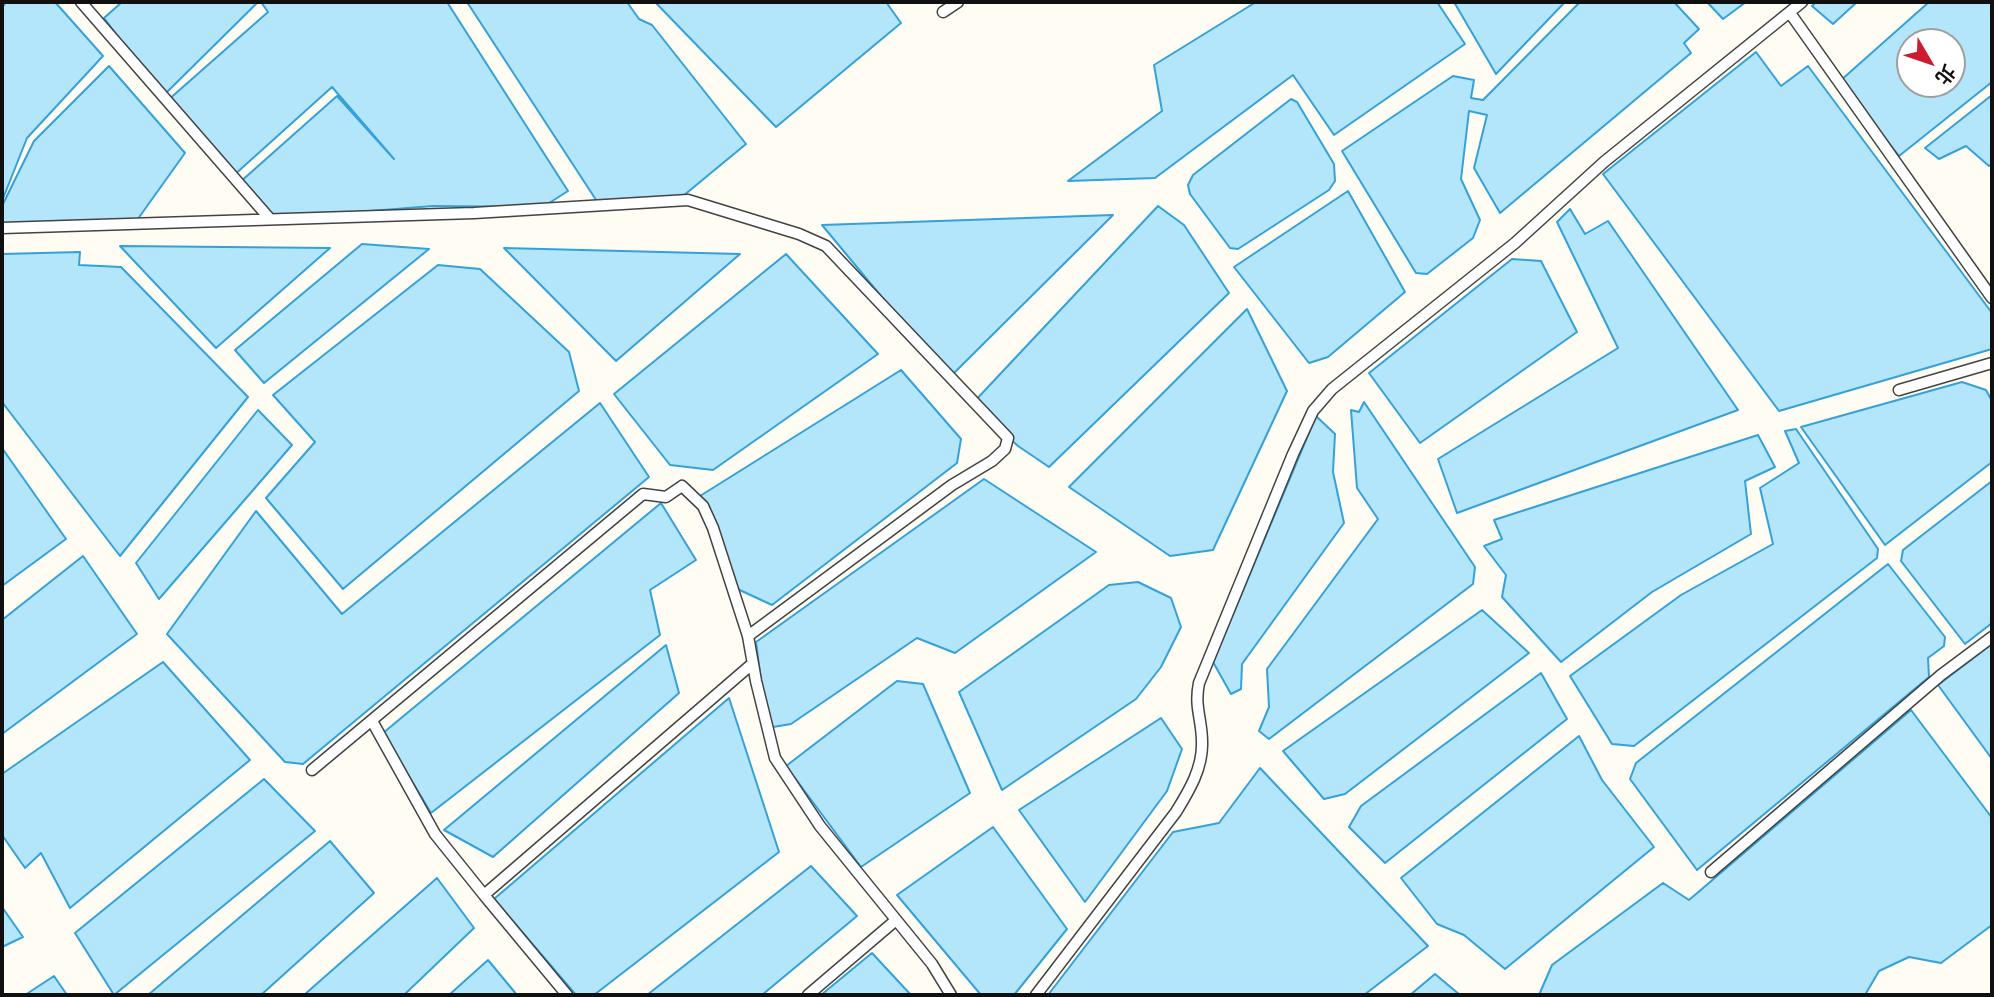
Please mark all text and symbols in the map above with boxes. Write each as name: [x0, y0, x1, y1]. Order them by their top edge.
north arrow: [1896, 28, 1966, 98]
text: 北: [1930, 60, 1962, 91]

